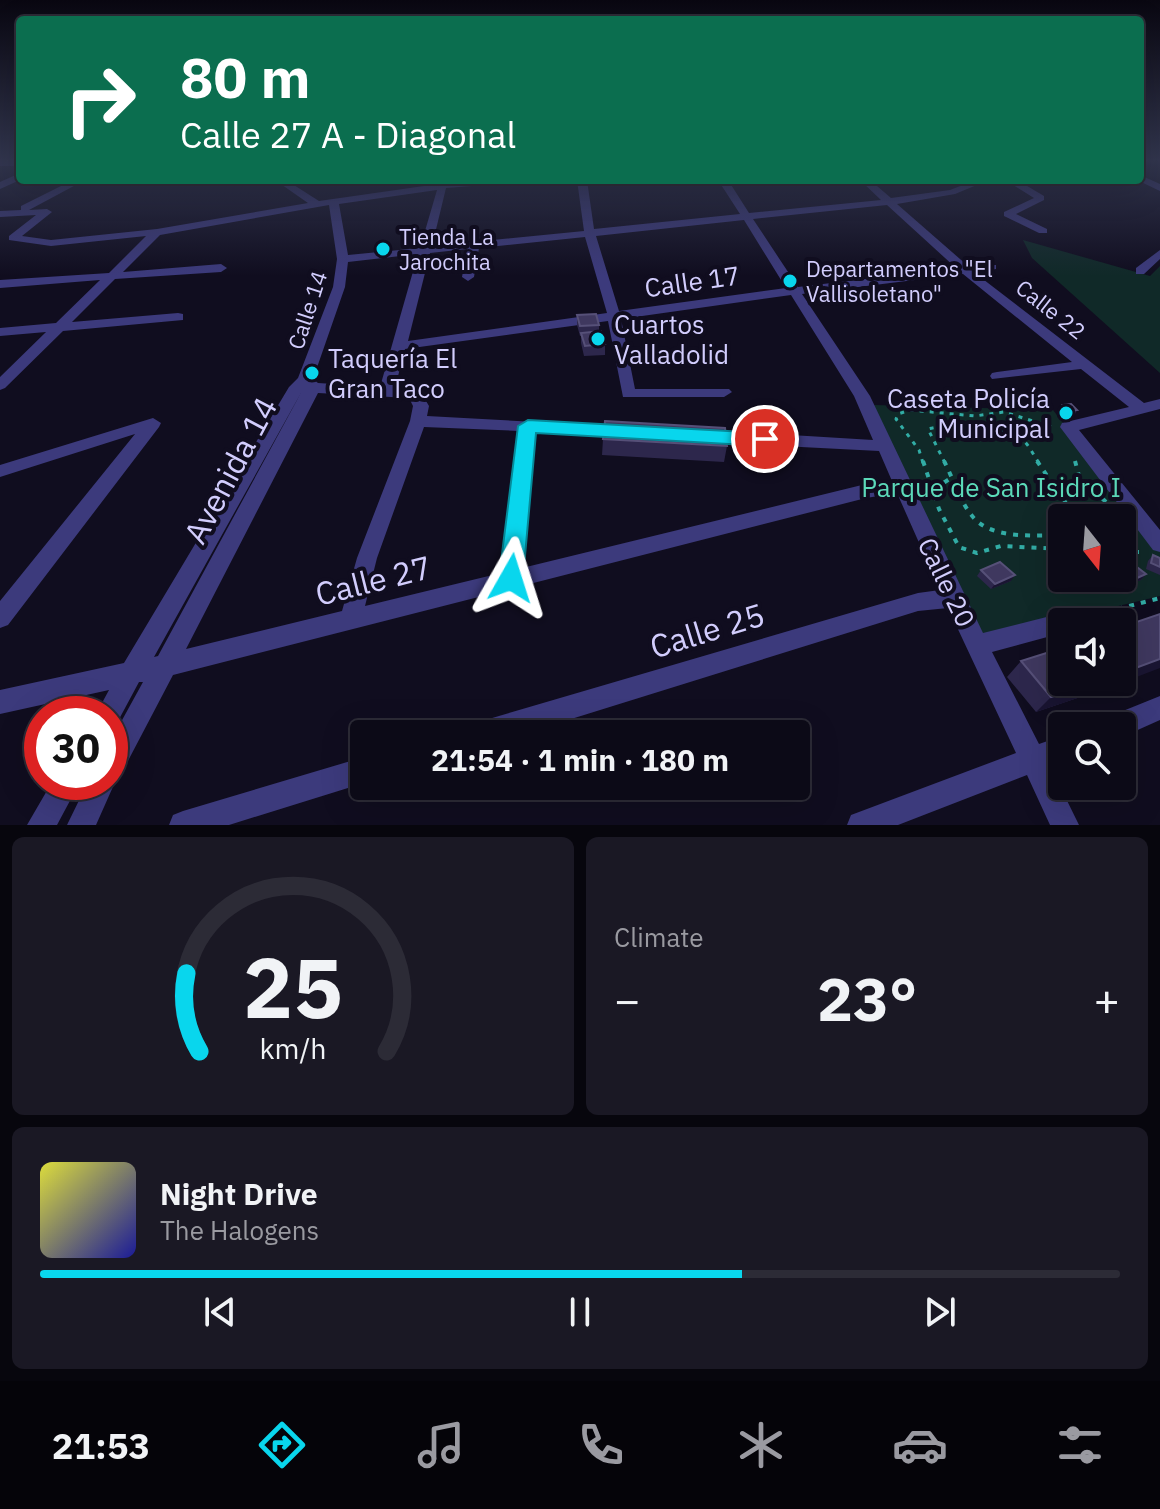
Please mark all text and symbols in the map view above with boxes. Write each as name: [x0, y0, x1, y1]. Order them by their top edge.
text: 80 m: [180, 41, 310, 113]
icon: right: [48, 48, 152, 152]
text: Calle 27 A - Diagonal: [180, 111, 516, 158]
place label: Tienda La Jarochita: [399, 222, 494, 276]
marker: Tienda La Jarochita: [374, 240, 392, 258]
place label: Departamentos "El Vallisoletano": [806, 254, 993, 308]
street label: Calle 17: [642, 258, 742, 304]
street label: Calle 14: [281, 267, 333, 353]
marker: Departamentos "El Vallisoletano": [781, 272, 799, 290]
street label: Calle 22: [1010, 273, 1092, 345]
place label: Cuartos Valladolid: [614, 307, 729, 371]
marker: Cuartos Valladolid: [589, 330, 607, 348]
place label: Taquería El Gran Taco: [328, 341, 457, 405]
marker: Taquería El Gran Taco: [303, 364, 321, 382]
place label: Caseta Policía Municipal: [887, 381, 1050, 445]
street label: Avenida 14: [174, 389, 286, 551]
marker: Caseta Policía Municipal: [1057, 404, 1075, 422]
pin: [731, 405, 799, 473]
icon: arrive: [743, 417, 787, 461]
park label: Parque de San Isidro I: [861, 470, 1121, 504]
north arrow: [1048, 504, 1136, 592]
map controls: [1048, 504, 1136, 800]
street label: Calle 20: [911, 532, 983, 632]
position arrow: [469, 536, 553, 620]
street label: Calle 27: [311, 545, 435, 615]
street label: Calle 25: [645, 593, 769, 667]
button: sound: [1048, 608, 1136, 696]
speed limit sign: 30: [24, 696, 128, 800]
button: search: [1048, 712, 1136, 800]
text: 21:54 · 1 min · 180 m: [431, 740, 729, 779]
text: Climate: [614, 920, 704, 954]
text: 25: [243, 933, 343, 1041]
text: 23°: [817, 959, 917, 1038]
text: −: [614, 971, 640, 1028]
text: +: [1094, 971, 1120, 1028]
text: km/h: [259, 1030, 327, 1067]
text: Night Drive: [160, 1174, 318, 1213]
text: The Halogens: [160, 1213, 319, 1247]
icon: previous: [198, 1290, 242, 1334]
icon: pause: [558, 1290, 602, 1334]
icon: next: [918, 1290, 962, 1334]
icon: directions: [254, 1417, 310, 1473]
icon: music: [413, 1417, 469, 1473]
icon: phone: [573, 1417, 629, 1473]
icon: climate: [733, 1417, 789, 1473]
icon: car: [892, 1417, 948, 1473]
icon: filters: [1052, 1417, 1108, 1473]
text: 21:53: [52, 1422, 150, 1469]

